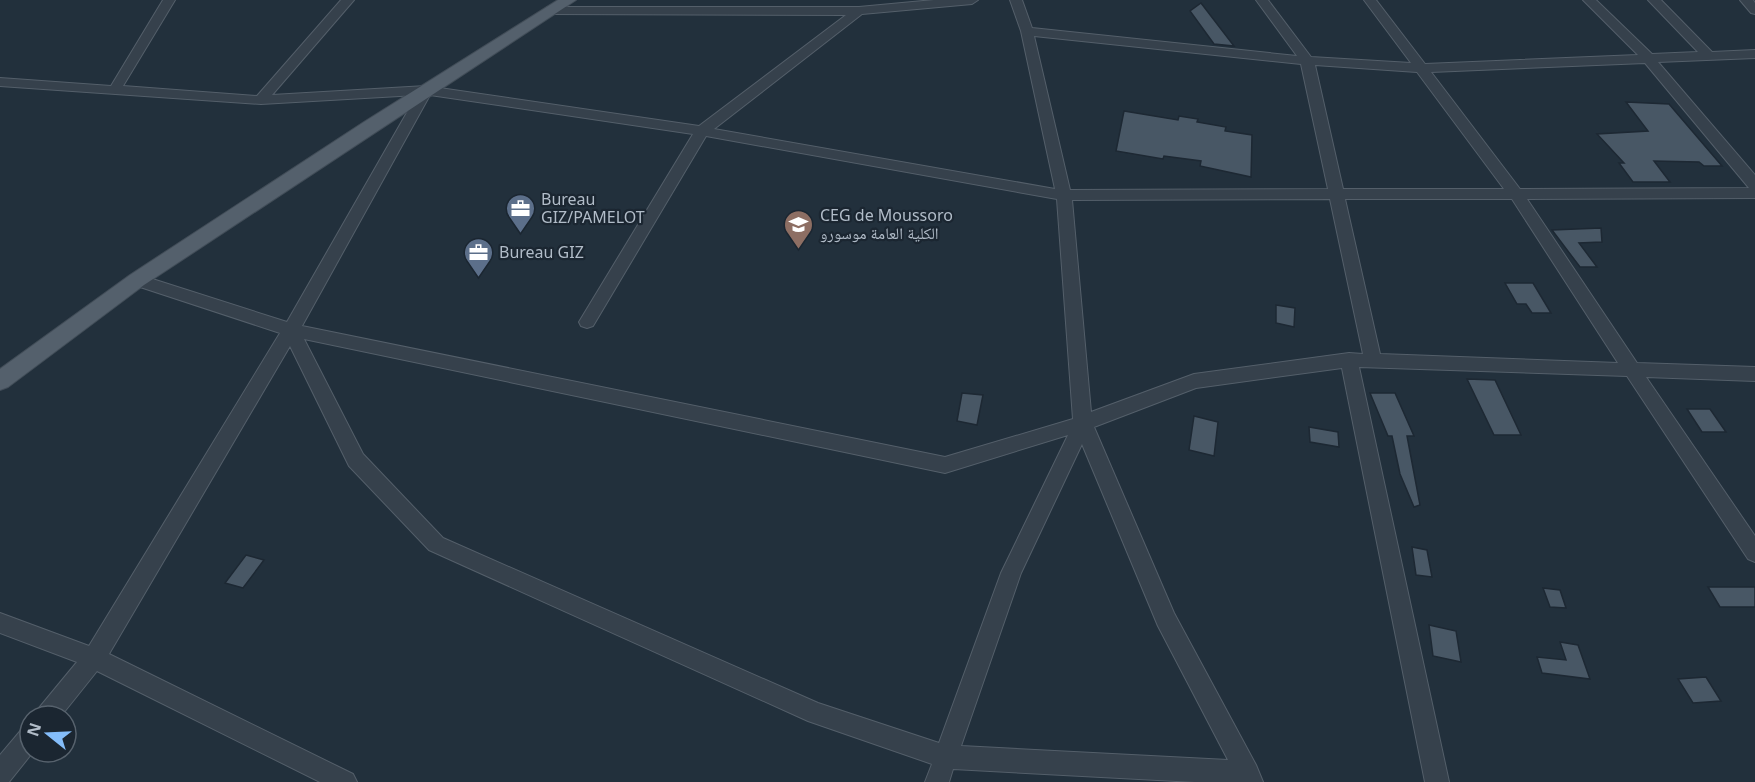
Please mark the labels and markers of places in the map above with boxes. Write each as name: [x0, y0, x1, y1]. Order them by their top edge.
place label: Bureau GIZ/PAMELOT: [541, 188, 645, 228]
office icon: Bureau GIZ/PAMELOT: [504, 192, 536, 234]
place label: CEG de Moussoro الكلية العامة موسورو: [820, 204, 953, 244]
school or university icon: CEG de Moussoro الكلية العامة موسورو: [783, 208, 815, 250]
office icon: Bureau GIZ: [462, 236, 494, 278]
place label: Bureau GIZ: [499, 241, 584, 263]

